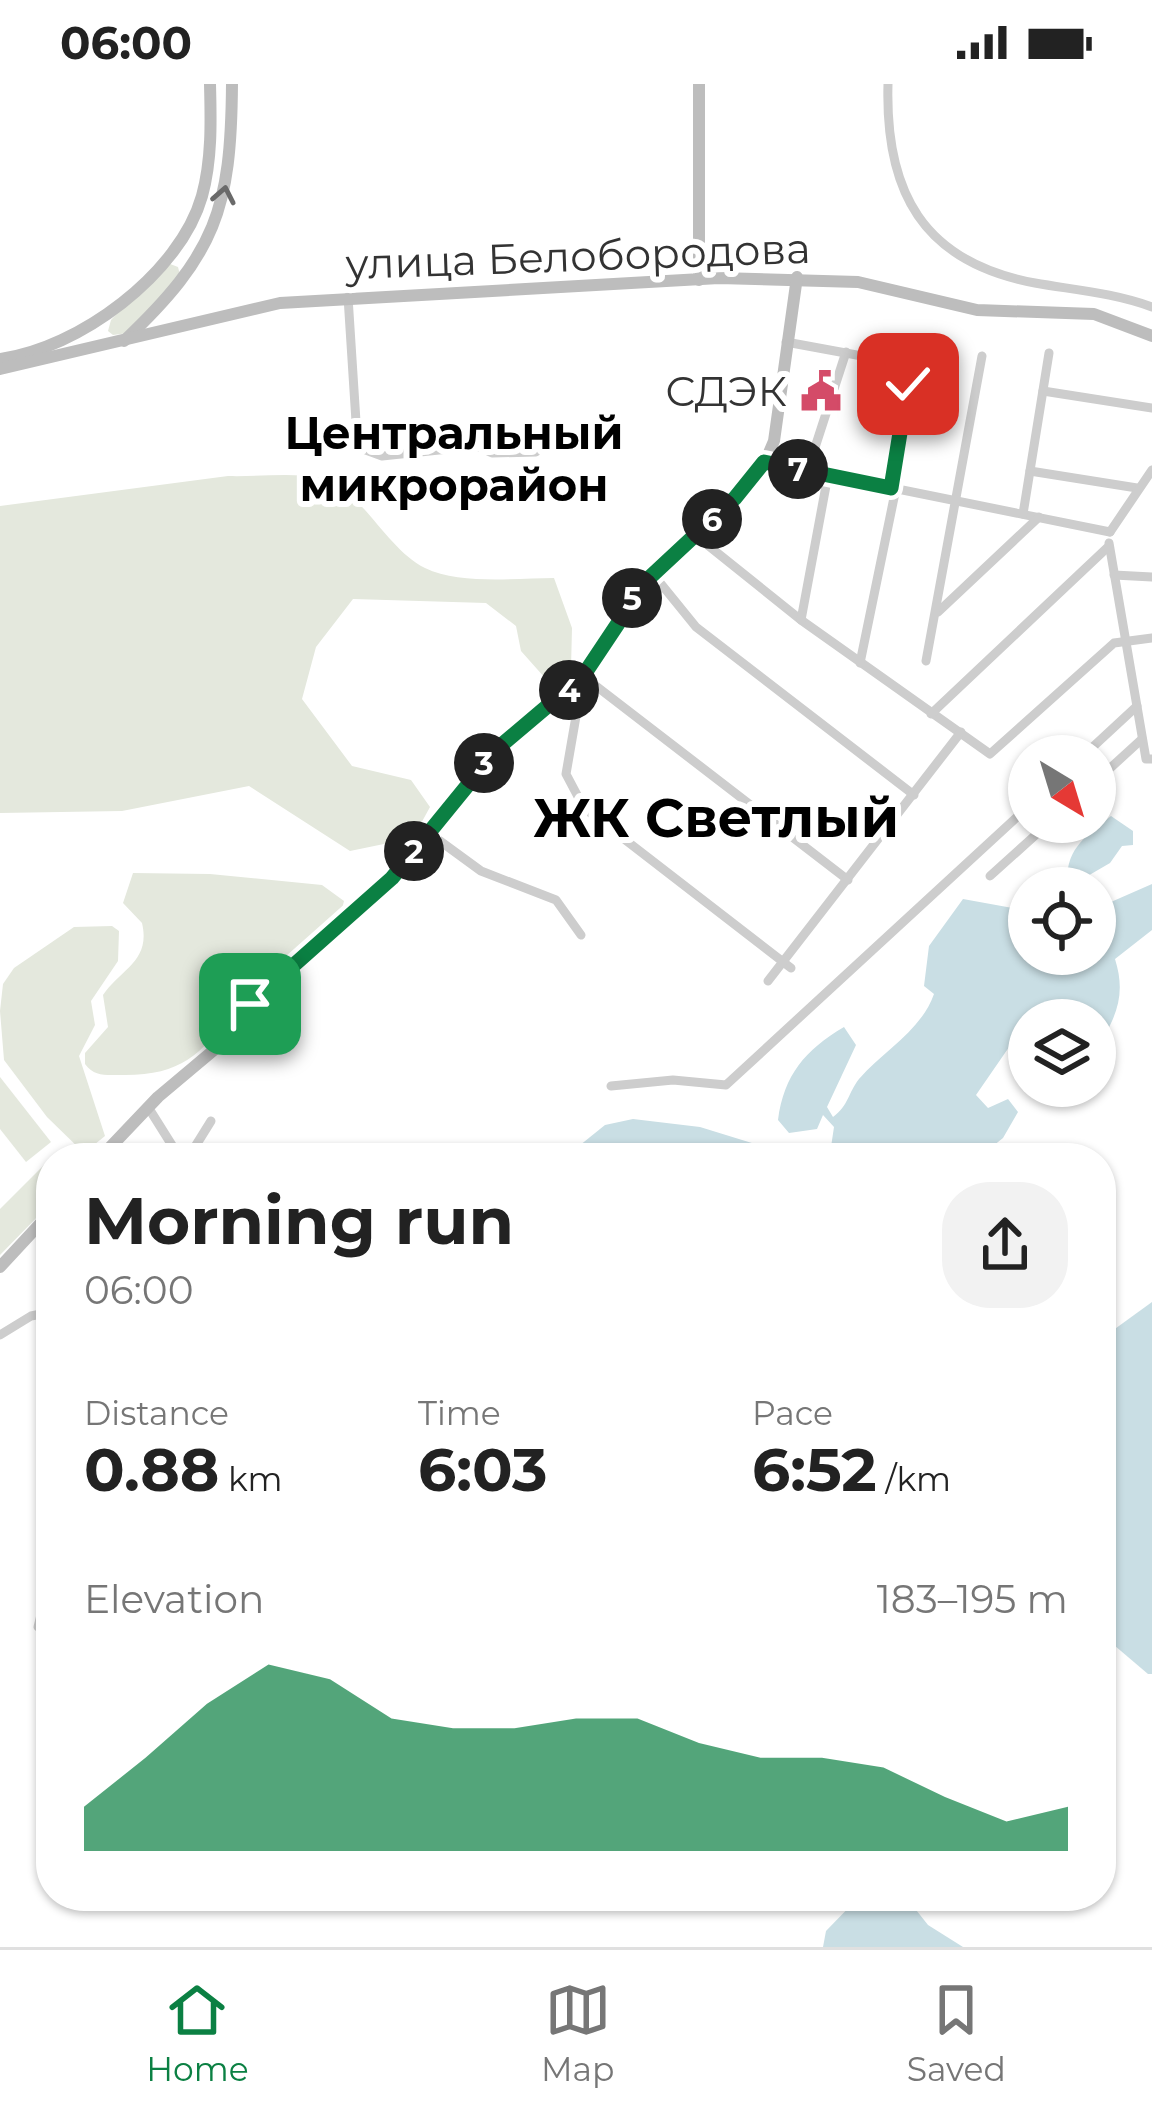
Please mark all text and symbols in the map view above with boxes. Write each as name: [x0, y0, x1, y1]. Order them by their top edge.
text: 06:00: [60, 15, 192, 70]
one-way arrow: [210, 185, 236, 205]
street label: улица Белобородова: [344, 222, 811, 290]
pin: [857, 333, 959, 435]
icon: check: [875, 351, 941, 417]
place label: СДЭК: [665, 365, 787, 417]
public building icon: СДЭК: [798, 368, 844, 414]
district label: Центральный микрорайон: [285, 405, 623, 512]
pin: 7: [768, 439, 828, 499]
text: 7: [788, 449, 808, 489]
pin: 6: [682, 489, 742, 549]
text: 6: [701, 499, 723, 539]
pin: 5: [602, 568, 662, 628]
text: 5: [622, 578, 642, 618]
pin: 4: [539, 660, 599, 720]
text: 4: [558, 670, 580, 710]
pin: 3: [454, 733, 514, 793]
north arrow: [1008, 735, 1116, 843]
map controls: [1008, 735, 1116, 1107]
text: 3: [474, 743, 494, 783]
district label: ЖК Светлый: [533, 785, 899, 851]
pin: 2: [384, 821, 444, 881]
text: 2: [404, 831, 424, 871]
button: locate: [1008, 867, 1116, 975]
pin: [199, 953, 301, 1055]
icon: arrive: [217, 971, 283, 1037]
button: layers: [1008, 999, 1116, 1107]
text: Morning run: [84, 1180, 514, 1261]
button: share: [942, 1182, 1068, 1308]
text: 06:00: [84, 1266, 193, 1314]
text: Distance: [84, 1393, 229, 1433]
text: Time: [418, 1393, 501, 1433]
text: Pace: [752, 1393, 833, 1433]
text: 0.88: [84, 1433, 219, 1506]
text: 6:03: [418, 1433, 548, 1506]
text: 6:52: [752, 1433, 877, 1506]
text: km: [219, 1459, 283, 1499]
text: /km: [877, 1459, 951, 1499]
text: Elevation: [84, 1575, 264, 1623]
text: 183–195 m: [877, 1575, 1068, 1623]
tab: Home: [146, 1977, 249, 2089]
tab: Map: [541, 1977, 614, 2089]
tab: Saved: [907, 1977, 1006, 2089]

